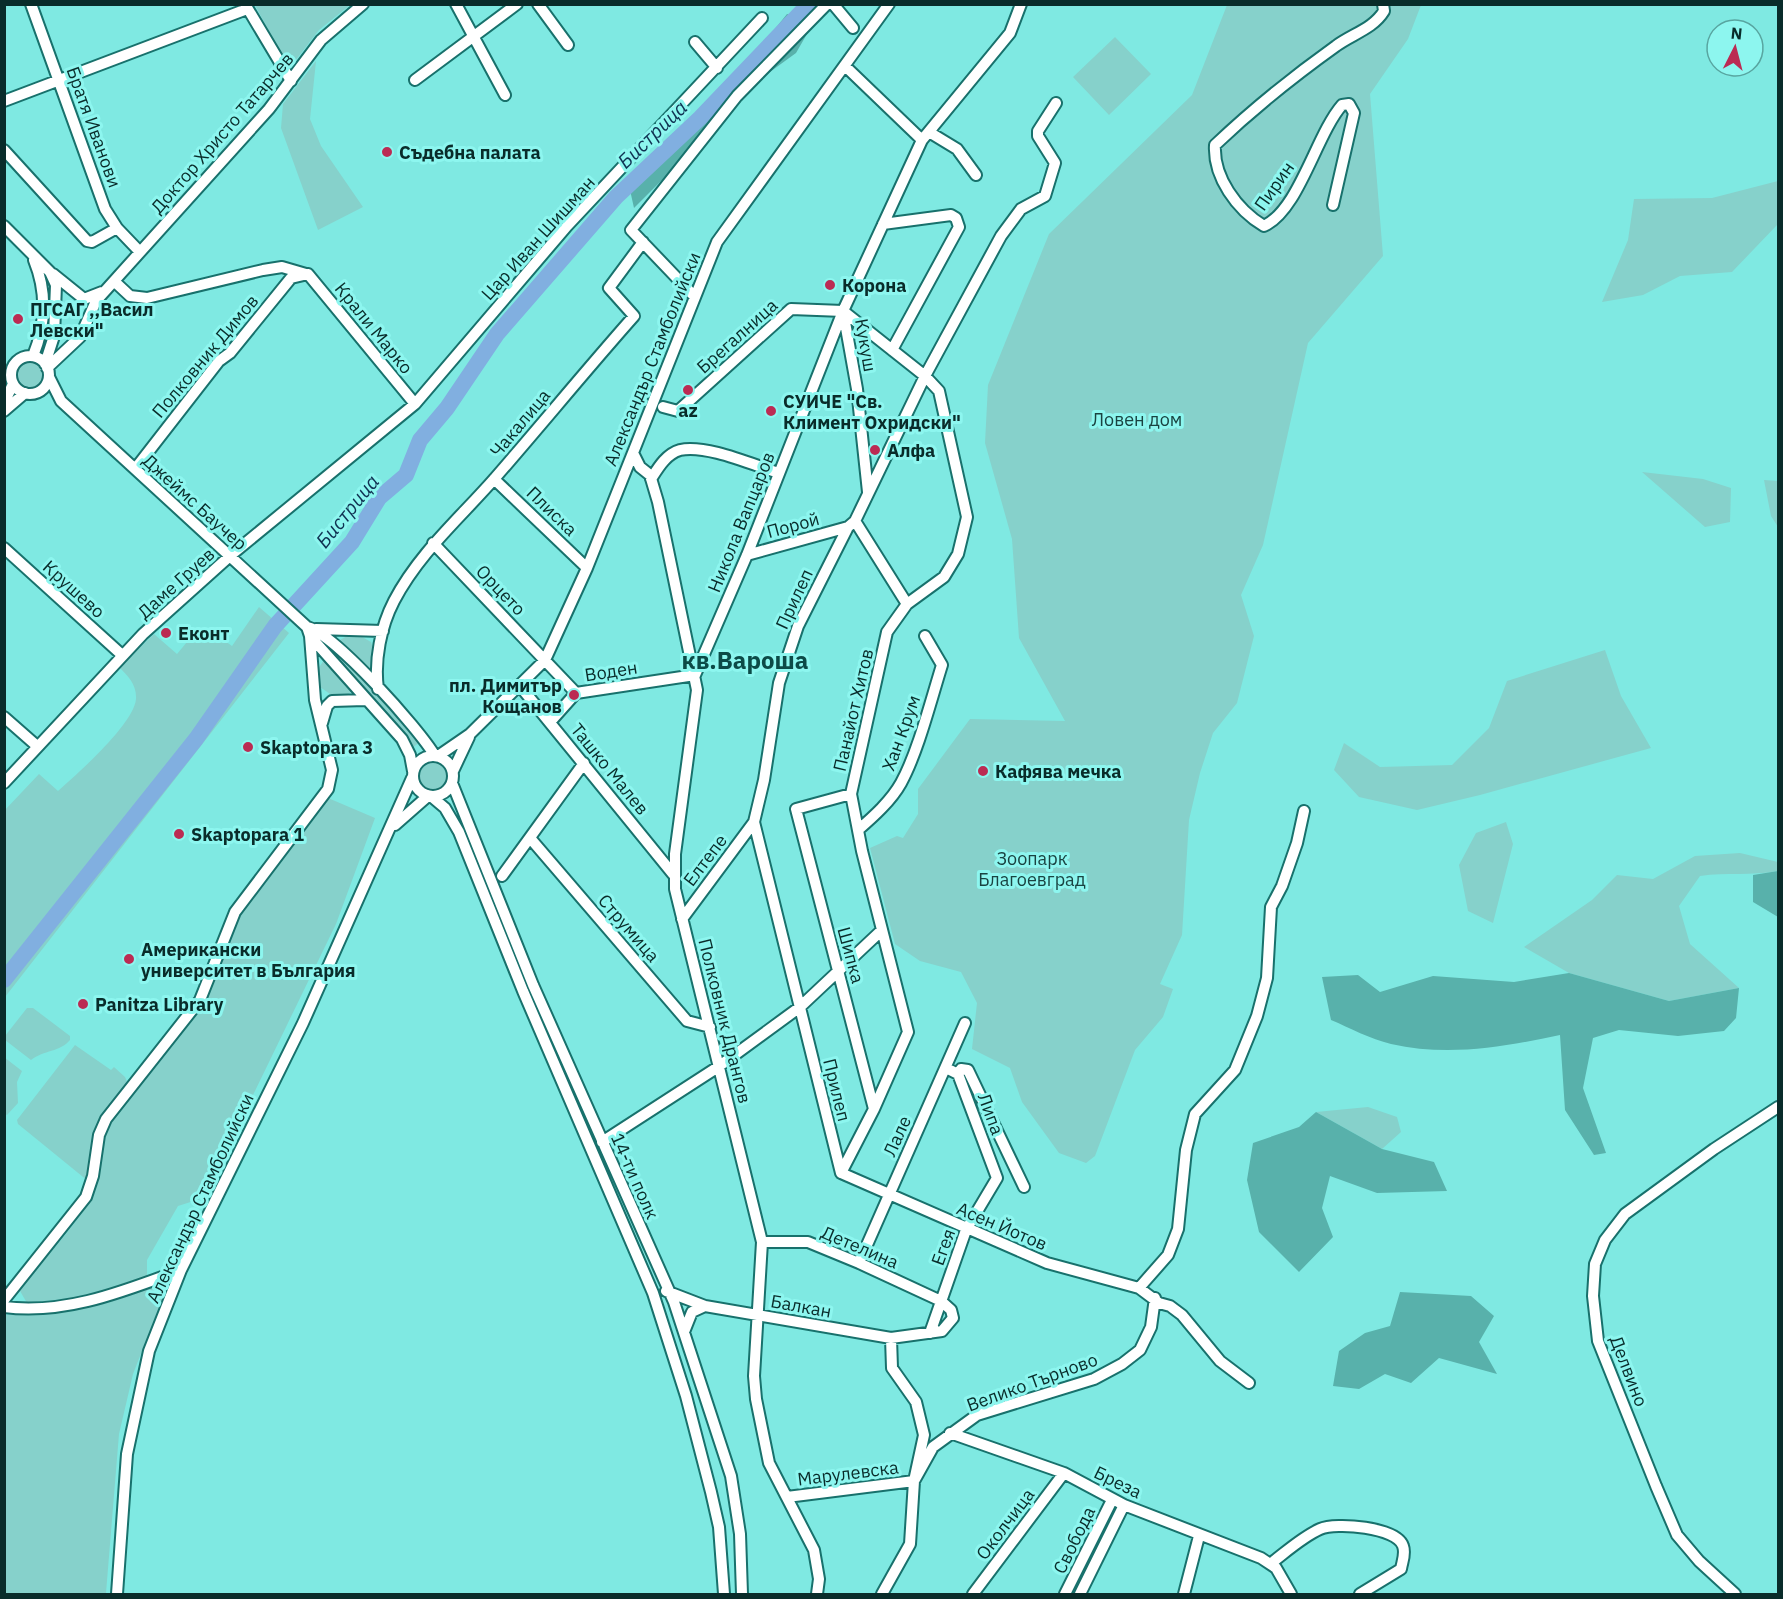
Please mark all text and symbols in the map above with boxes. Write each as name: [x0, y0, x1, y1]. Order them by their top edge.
north arrow: [1705, 18, 1765, 78]
text: N: [1730, 23, 1743, 44]
street label: Доктор Христо Татарчев: [146, 48, 298, 218]
street label: Братя Иванови: [61, 63, 127, 191]
water label: Бистрица: [611, 94, 693, 174]
place label: Съдебна палата: [399, 141, 541, 164]
marker: Съдебна палата: [380, 145, 394, 159]
street label: Пирин: [1249, 157, 1299, 215]
street label: Цар Иван Шишман: [476, 171, 600, 305]
street label: Александър Стамболийски: [598, 249, 706, 469]
place label: Корона: [842, 274, 906, 297]
street label: Крали Марко: [330, 277, 418, 379]
marker: Корона: [823, 278, 837, 292]
street label: Полковник Димов: [147, 290, 263, 422]
street label: Брегалница: [692, 293, 782, 378]
place label: ПГСАГ ,,Васил Левски": [30, 298, 154, 342]
marker: ПГСАГ ,,Васил Левски": [11, 312, 25, 326]
street label: Кукуш: [850, 317, 882, 373]
marker: az: [681, 383, 695, 397]
street label: Чакалица: [485, 384, 555, 462]
place label: СУИЧЕ "Св. Климент Охридски": [783, 390, 961, 434]
place label: az: [678, 399, 698, 422]
marker: СУИЧЕ "Св. Климент Охридски": [764, 404, 778, 418]
park label: Ловен дом: [1092, 408, 1182, 431]
place label: Алфа: [887, 439, 935, 462]
marker: Алфа: [868, 443, 882, 457]
street label: Никола Вапцаров: [702, 448, 780, 596]
street label: Джеймс Баучер: [138, 449, 252, 555]
water label: Бистрица: [309, 469, 385, 553]
street label: Плиска: [522, 481, 582, 541]
street label: Порой: [764, 507, 822, 543]
street label: Даме Груев: [133, 542, 219, 624]
street label: Крушево: [38, 555, 110, 623]
street label: Орцето: [471, 560, 531, 620]
street label: Прилеп: [770, 565, 818, 633]
place label: Еконт: [178, 622, 230, 645]
marker: Еконт: [159, 626, 173, 640]
district label: кв.Вароша: [682, 644, 808, 676]
street label: Панайот Хитов: [828, 646, 878, 774]
street label: Воден: [583, 655, 639, 687]
place label: пл. Димитър Кощанов: [449, 674, 562, 718]
marker: пл. Димитър Кощанов: [567, 688, 581, 702]
street label: Хан Крум: [877, 692, 925, 774]
street label: Ташко Малев: [566, 718, 654, 820]
place label: Skaptopara 3: [260, 736, 373, 759]
marker: Skaptopara 3: [241, 740, 255, 754]
place label: Кафява мечка: [995, 760, 1122, 783]
marker: Кафява мечка: [976, 764, 990, 778]
place label: Skaptopara 1: [191, 823, 304, 846]
marker: Skaptopara 1: [172, 827, 186, 841]
street label: Елтепе: [678, 829, 732, 890]
park label: Зоопарк Благоевград: [978, 847, 1086, 891]
street label: Струмица: [593, 889, 665, 967]
street label: Шипка: [832, 924, 870, 986]
street label: Полковник Дрангов: [693, 936, 757, 1106]
place label: Американски университет в България: [141, 938, 356, 982]
marker: Американски университет в България: [122, 952, 136, 966]
place label: Panitza Library: [95, 993, 224, 1016]
marker: Panitza Library: [76, 997, 90, 1011]
street label: Прилеп: [818, 1056, 856, 1124]
street label: Александър Стамболийски: [141, 1089, 259, 1307]
street label: Липа: [973, 1090, 1009, 1138]
street label: Лале: [878, 1112, 916, 1160]
street label: 14-ти полк: [606, 1129, 664, 1223]
street label: Асен Йотов: [953, 1197, 1051, 1255]
street label: Детелина: [818, 1220, 902, 1274]
street label: Егея: [926, 1225, 960, 1269]
street label: Балкан: [769, 1289, 833, 1323]
street label: Делвино: [1605, 1332, 1653, 1410]
street label: Велико Търново: [963, 1348, 1101, 1416]
street label: Марулевска: [796, 1455, 900, 1491]
street label: Бреза: [1090, 1461, 1146, 1504]
street label: Околчица: [971, 1484, 1039, 1564]
street label: Свобода: [1048, 1502, 1100, 1577]

